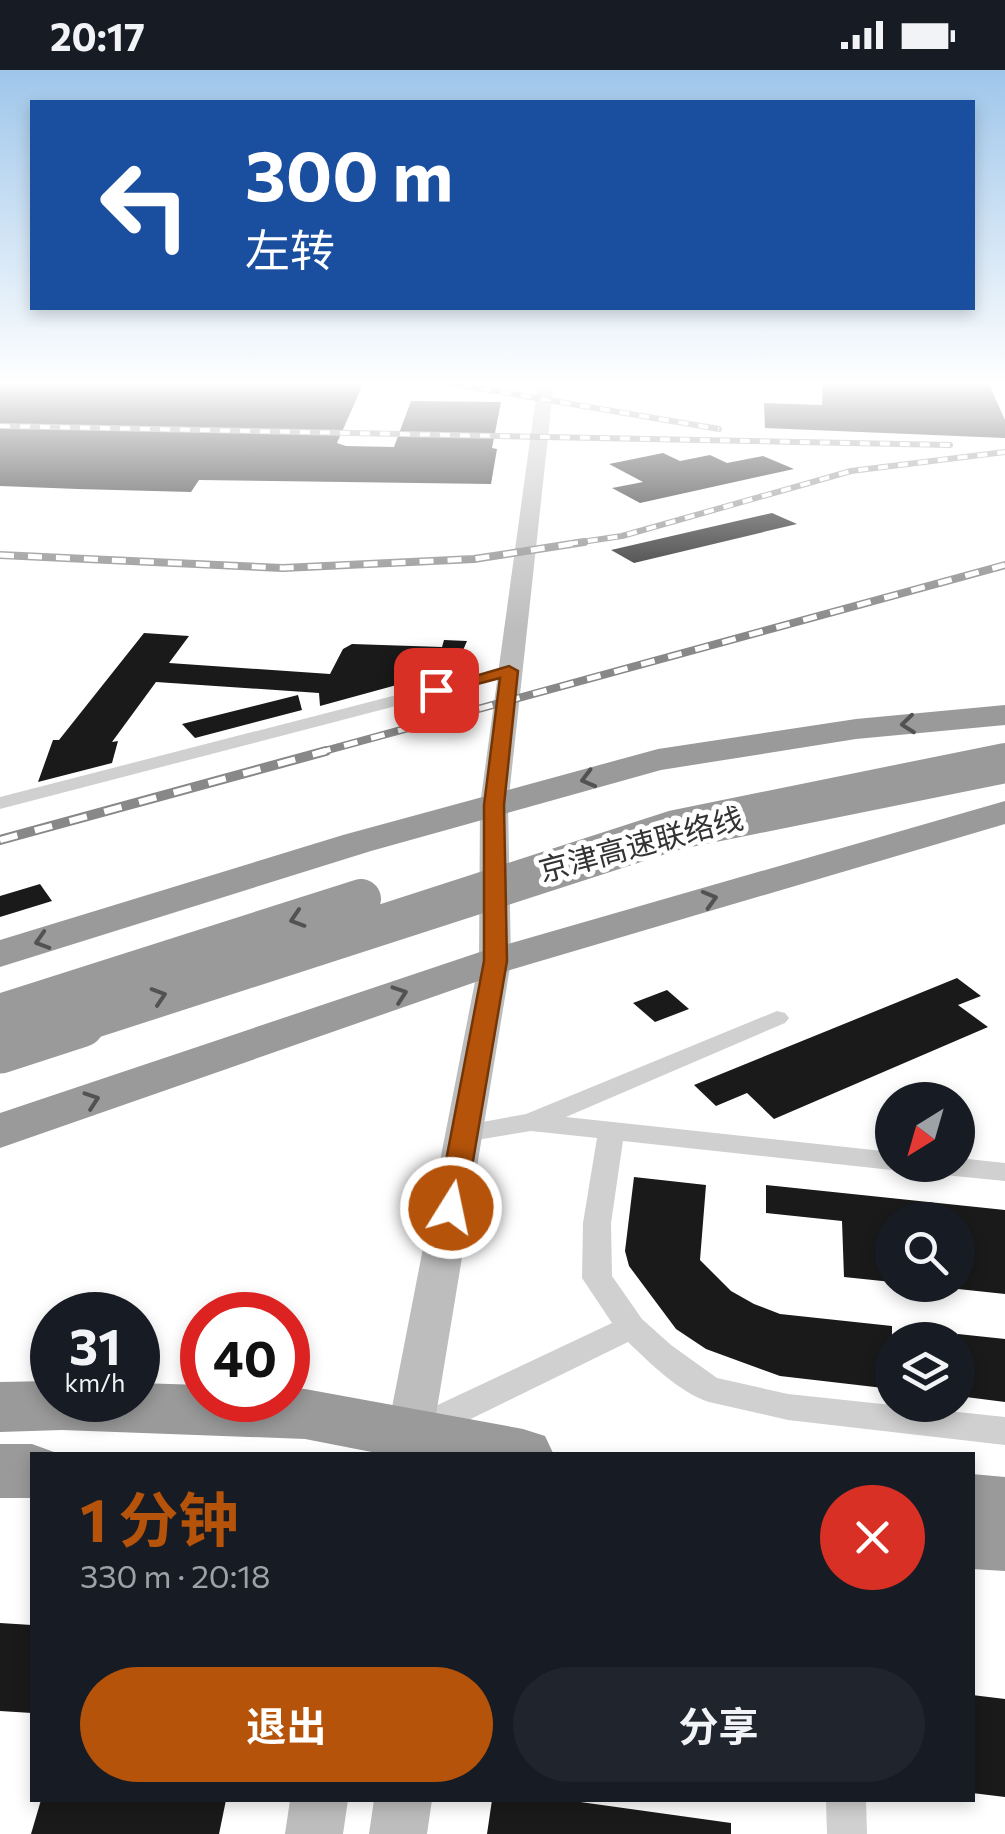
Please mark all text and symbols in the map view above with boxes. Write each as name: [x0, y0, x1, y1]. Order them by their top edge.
text: 20:17: [50, 12, 145, 59]
text: 300 m: [245, 130, 453, 215]
icon: left: [80, 140, 210, 270]
text: 左转: [245, 221, 335, 276]
pin: [394, 648, 479, 733]
icon: arrive: [409, 663, 464, 718]
one-way arrow: [900, 713, 916, 734]
one-way arrow: [580, 768, 597, 789]
street label: 京津高速联络线: [534, 798, 747, 888]
one-way arrow: [701, 890, 719, 911]
one-way arrow: [289, 908, 306, 928]
one-way arrow: [34, 929, 51, 950]
one-way arrow: [390, 985, 407, 1006]
one-way arrow: [150, 987, 167, 1007]
north arrow: [875, 1082, 975, 1182]
map controls: [875, 1082, 975, 1422]
one-way arrow: [83, 1091, 100, 1112]
position arrow: [399, 1156, 503, 1260]
button: search: [875, 1202, 975, 1302]
speed limit sign: 40: [180, 1292, 310, 1422]
text: 31: [69, 1314, 121, 1375]
button: layers: [875, 1322, 975, 1422]
text: km/h: [65, 1367, 125, 1397]
text: 1 分钟: [80, 1481, 239, 1554]
button: close: [820, 1485, 925, 1590]
text: 330 m · 20:18: [80, 1555, 270, 1595]
button: 退出: [80, 1667, 493, 1782]
button: 分享: [513, 1667, 925, 1782]

